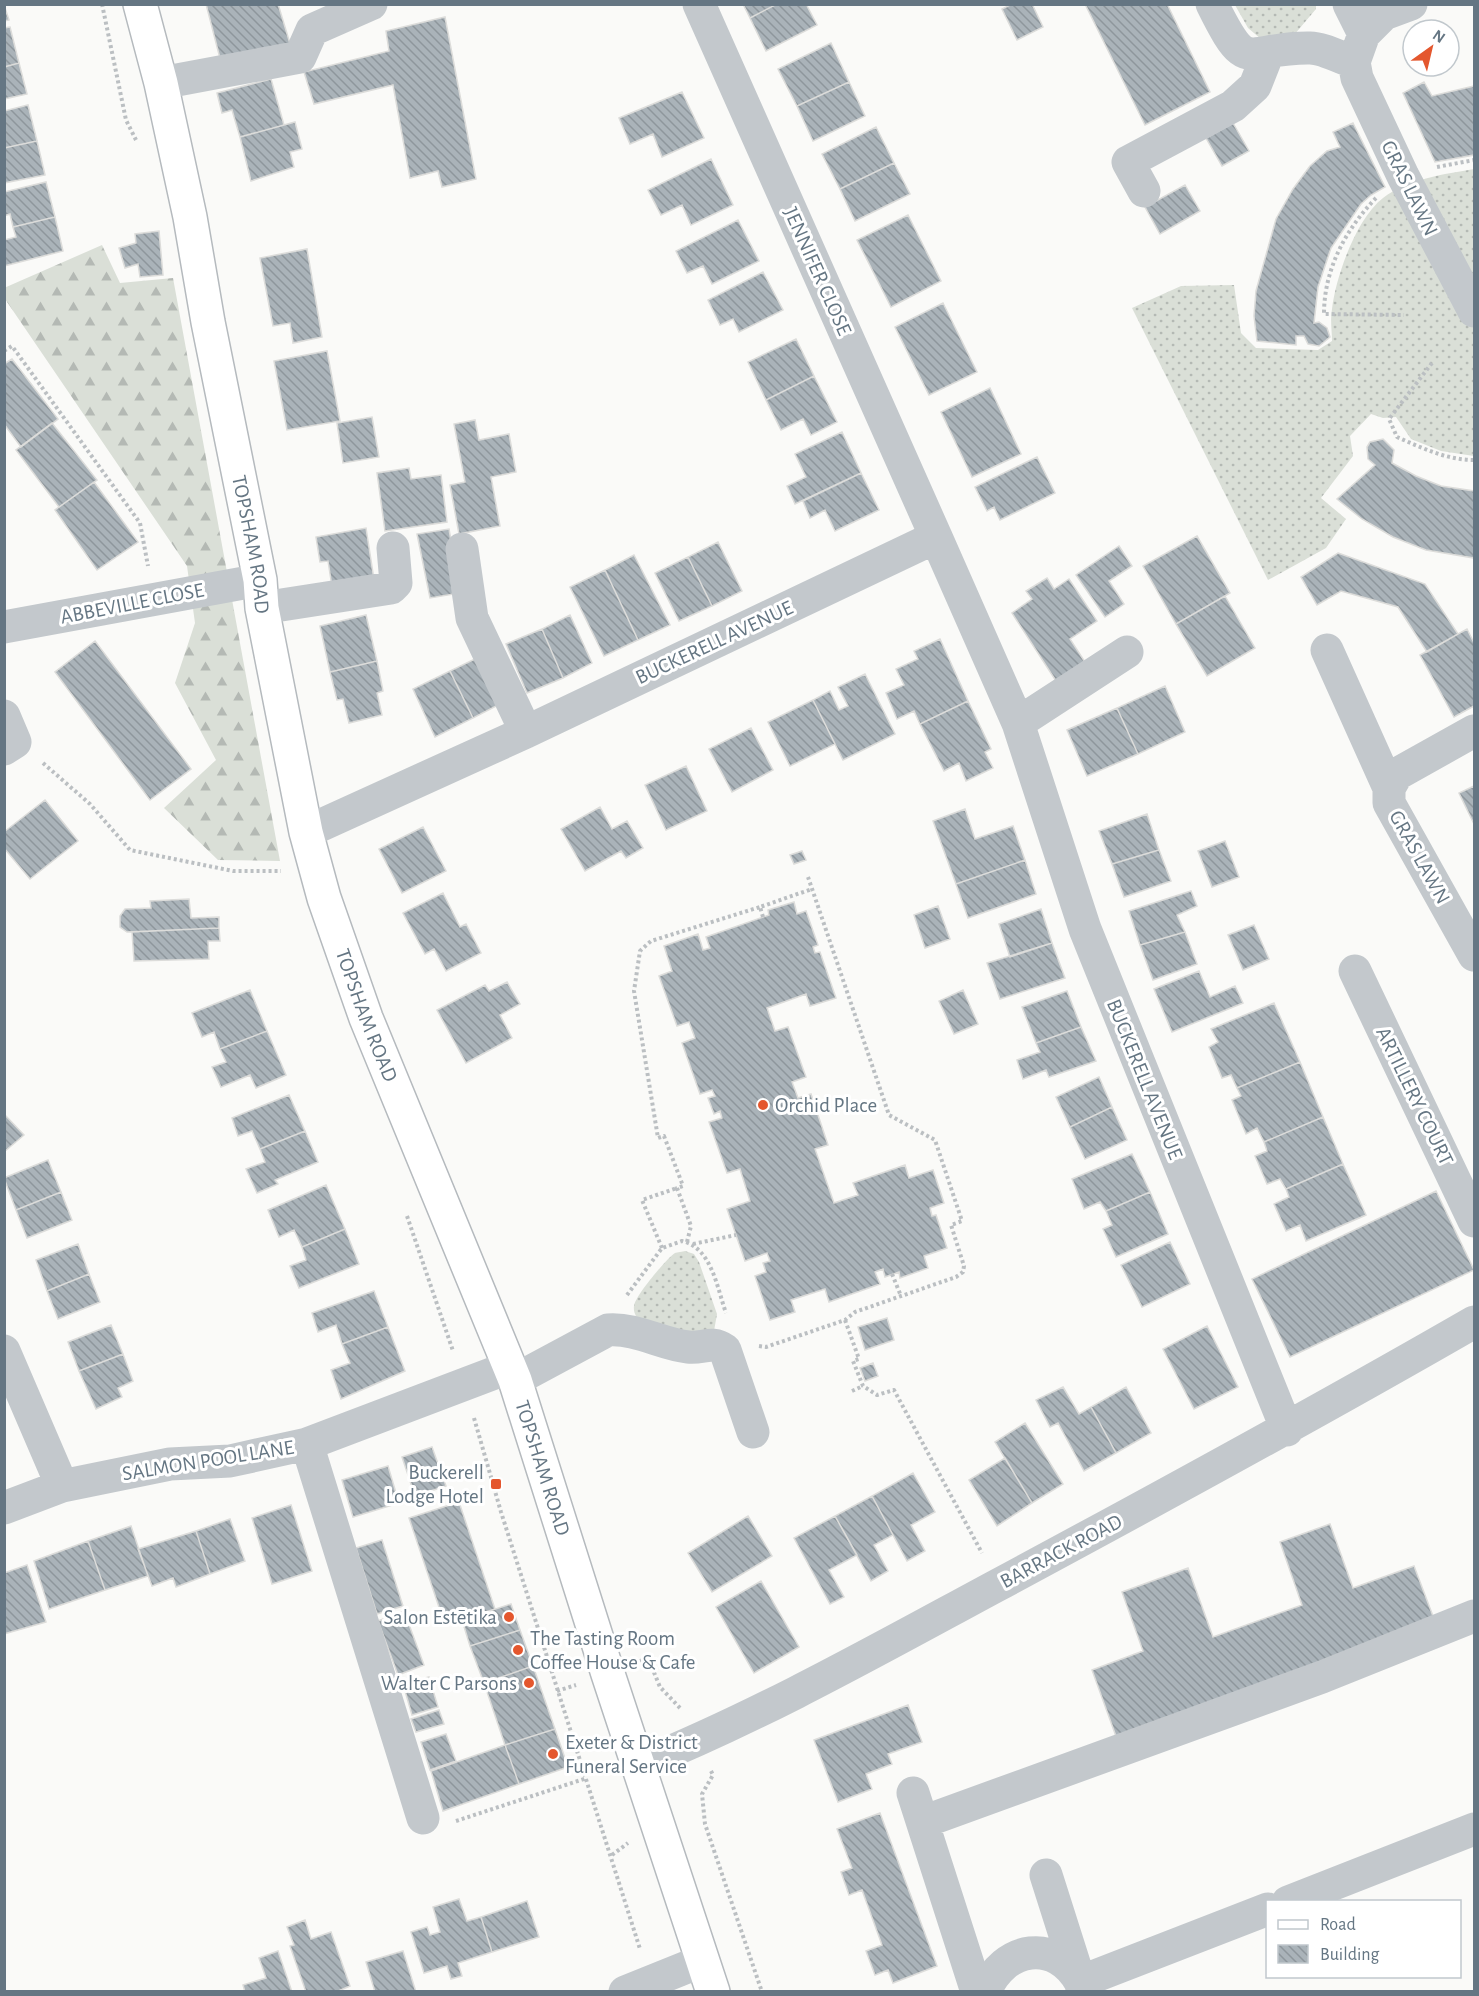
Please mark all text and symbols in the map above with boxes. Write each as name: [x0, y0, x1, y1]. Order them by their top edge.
north arrow: [1401, 18, 1461, 78]
text: N: [1430, 27, 1448, 46]
street label: GRAS LAWN: [1377, 137, 1442, 239]
street label: JENNIFER CLOSE: [780, 204, 855, 338]
street label: TOPSHAM ROAD: [228, 473, 272, 614]
street label: ABBEVILLE CLOSE: [59, 579, 206, 628]
street label: BUCKERELL AVENUE: [632, 597, 796, 688]
street label: GRAS LAWN: [1385, 807, 1454, 907]
street label: TOPSHAM ROAD: [332, 946, 401, 1085]
street label: BUCKERELL AVENUE: [1103, 996, 1186, 1162]
street label: ARTILLERY COURT: [1372, 1024, 1457, 1169]
place label: Orchid Place: [775, 1095, 877, 1116]
marker: Orchid Place: [756, 1098, 770, 1112]
street label: TOPSHAM ROAD: [511, 1398, 573, 1538]
street label: SALMON POOL LANE: [121, 1437, 295, 1484]
place label: Buckerell Lodge Hotel: [385, 1462, 484, 1507]
marker: Buckerell Lodge Hotel: [489, 1477, 503, 1491]
street label: BARRACK ROAD: [997, 1511, 1126, 1592]
place label: Salon Estētika: [384, 1607, 497, 1628]
marker: Salon Estētika: [502, 1610, 516, 1624]
place label: The Tasting Room Coffee House & Cafe: [530, 1628, 696, 1673]
marker: The Tasting Room Coffee House & Cafe: [511, 1643, 525, 1657]
place label: Walter C Parsons: [381, 1673, 517, 1694]
marker: Walter C Parsons: [522, 1676, 536, 1690]
place label: Exeter & District Funeral Service: [565, 1732, 698, 1777]
marker: Exeter & District Funeral Service: [546, 1747, 560, 1761]
legend: [1266, 1900, 1461, 1978]
text: Road: [1320, 1916, 1356, 1934]
text: Building: [1320, 1946, 1380, 1964]

